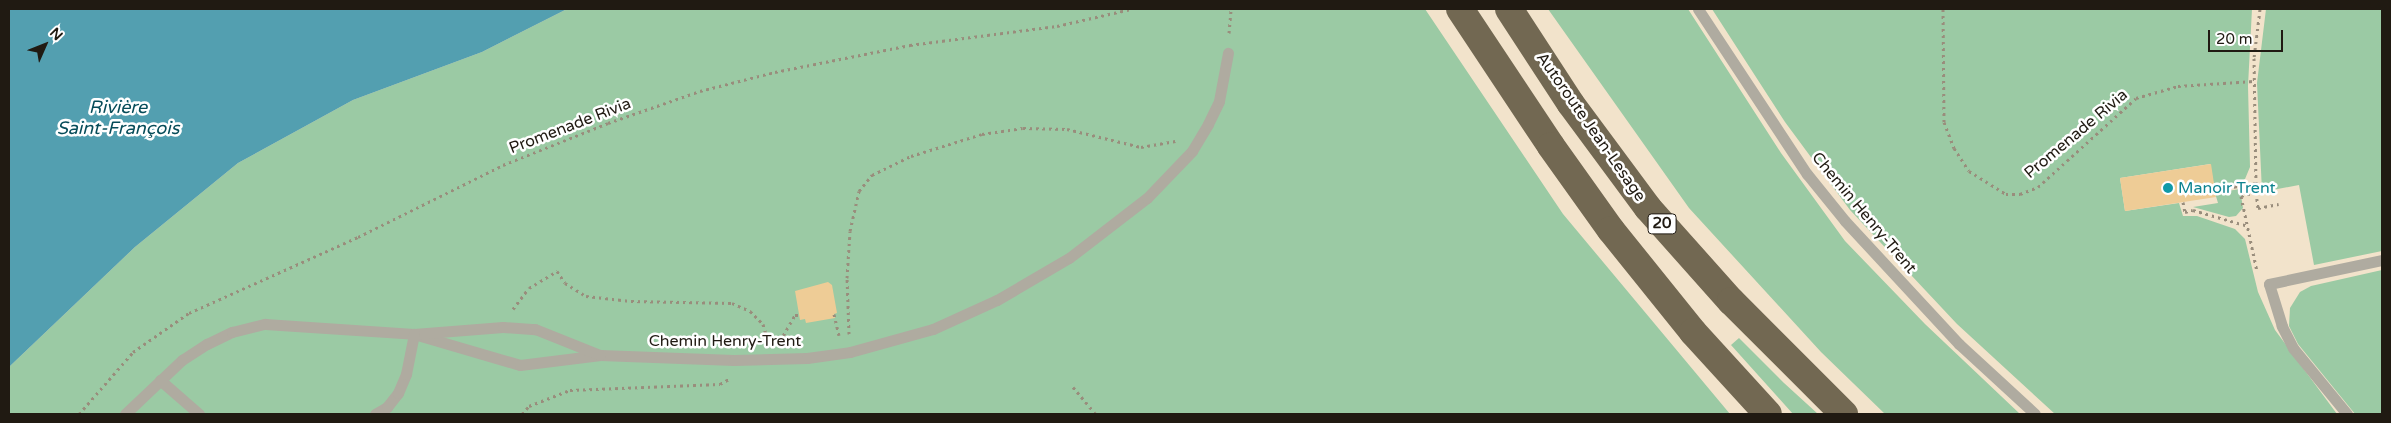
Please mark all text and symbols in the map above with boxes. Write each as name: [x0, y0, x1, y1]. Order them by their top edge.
north arrow: [20, 20, 70, 70]
scale bar: [2211, 20, 2286, 52]
text: N: [46, 24, 66, 44]
text: 20 m: [2216, 30, 2253, 48]
street label: Autoroute Jean-Lesage: [1532, 49, 1650, 205]
street label: Promenade Rivia: [2020, 85, 2132, 183]
street label: Promenade Rivia: [506, 94, 634, 158]
water label: Rivière Saint-François: [57, 97, 179, 140]
street label: Chemin Henry-Trent: [1808, 148, 1920, 278]
place label: Manoir Trent: [2178, 178, 2276, 198]
marker: Manoir Trent: [2162, 182, 2174, 194]
road number: 20: [1647, 212, 1677, 236]
street label: Chemin Henry-Trent: [649, 331, 801, 351]

